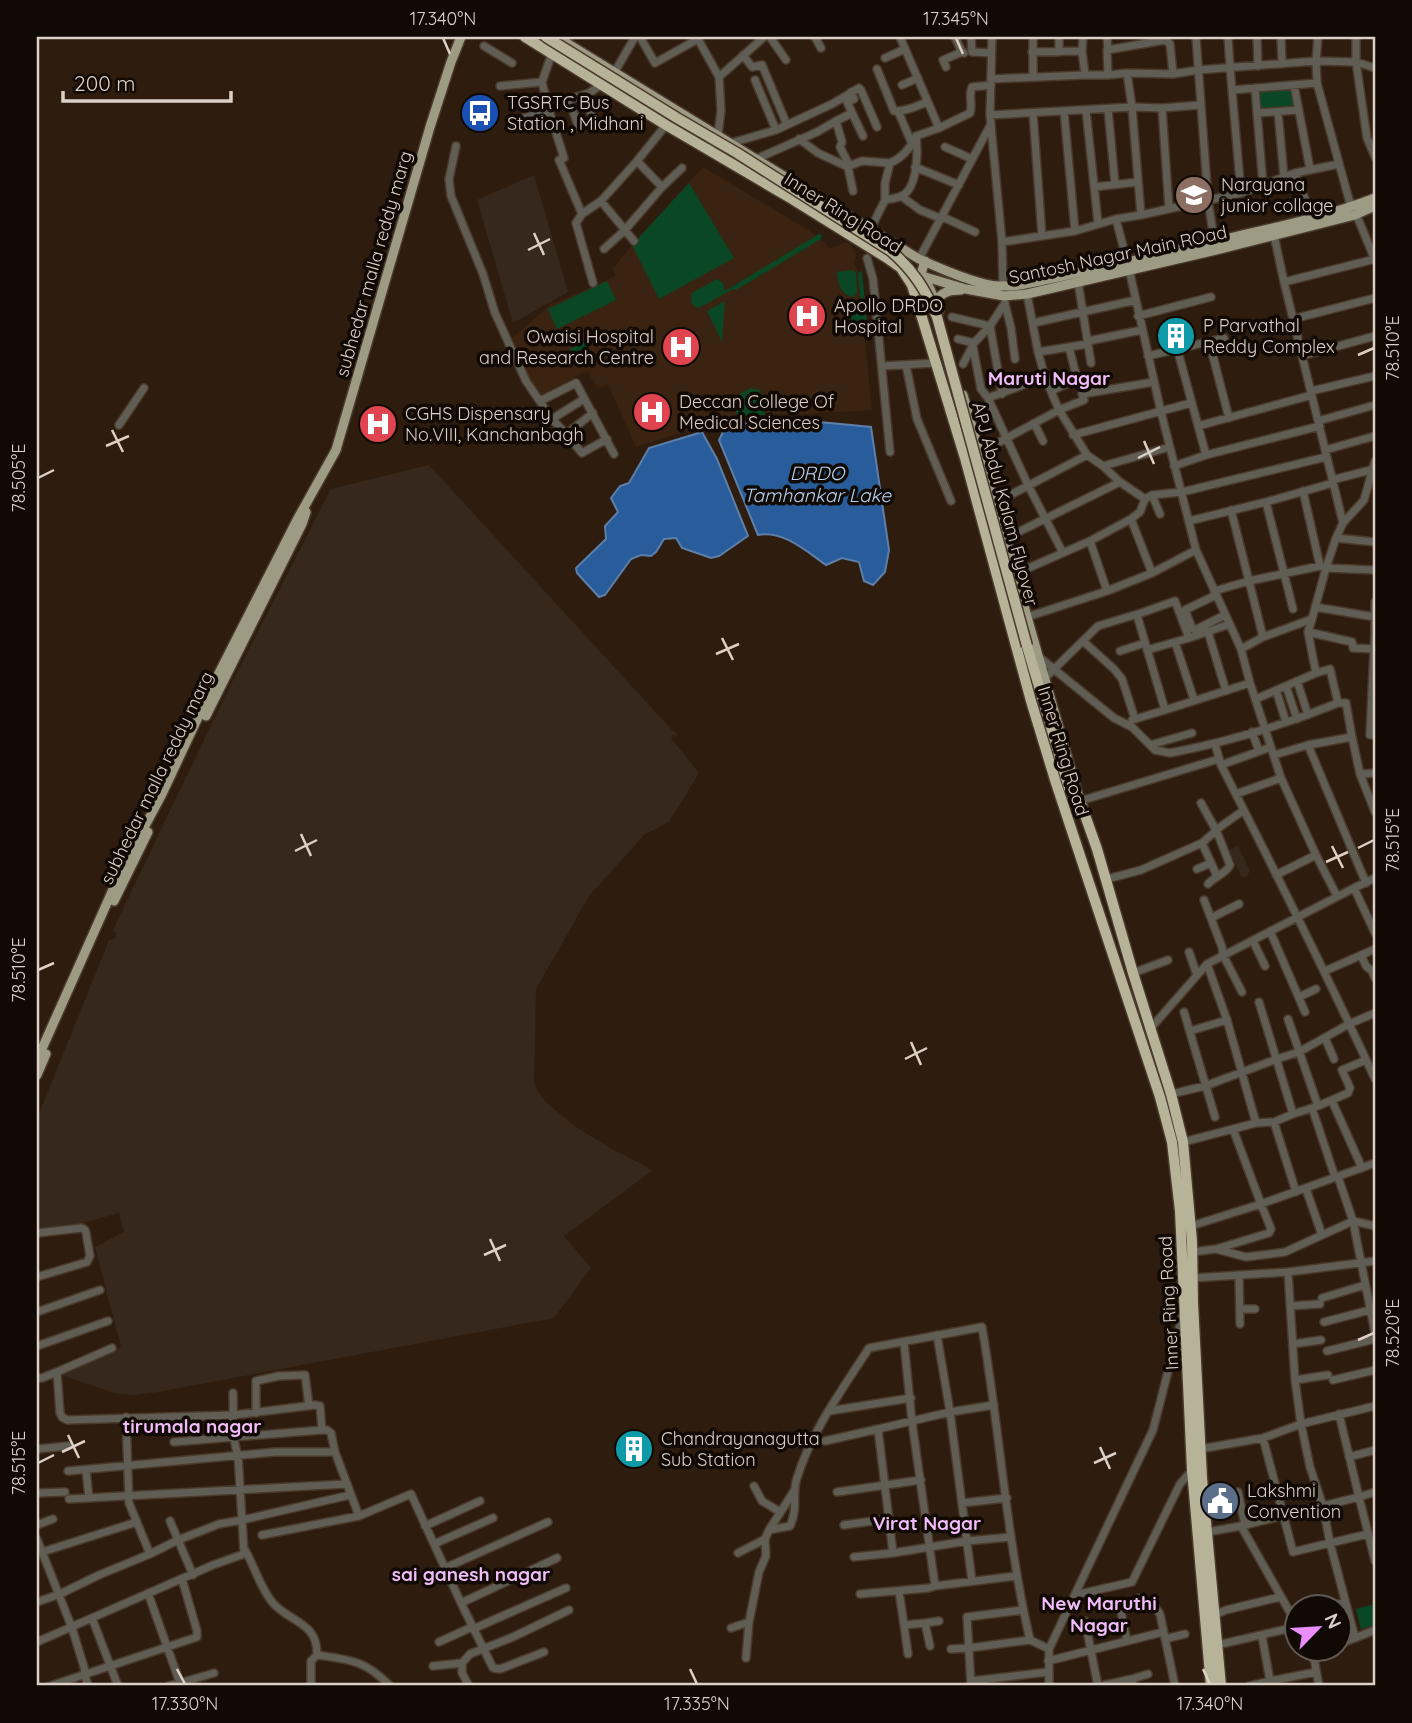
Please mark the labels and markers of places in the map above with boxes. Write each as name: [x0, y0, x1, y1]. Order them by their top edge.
place label: TGSRTC Bus Station , Midhani: [507, 91, 644, 135]
bus stop icon: TGSRTC Bus Station , Midhani: [459, 92, 501, 134]
place label: Narayana junior collage: [1220, 173, 1334, 217]
school or university icon: Narayana junior collage: [1173, 174, 1215, 216]
place label: Apollo DRDO Hospital: [834, 294, 943, 338]
hospital icon: Apollo DRDO Hospital: [786, 295, 828, 337]
place label: P Parvathal Reddy Complex: [1203, 314, 1335, 358]
building icon: P Parvathal Reddy Complex: [1155, 315, 1197, 357]
place label: Owaisi Hospital and Research Centre: [479, 325, 654, 369]
hospital icon: Owaisi Hospital and Research Centre: [660, 326, 702, 368]
place label: Deccan College Of Medical Sciences: [679, 390, 835, 434]
hospital icon: Deccan College Of Medical Sciences: [631, 391, 673, 433]
place label: CGHS Dispensary No.VIII, Kanchanbagh: [405, 402, 584, 446]
hospital icon: CGHS Dispensary No.VIII, Kanchanbagh: [357, 403, 399, 445]
place label: Chandrayanagutta Sub Station: [661, 1427, 820, 1471]
building icon: Chandrayanagutta Sub Station: [613, 1428, 655, 1470]
place label: Lakshmi Convention: [1247, 1479, 1341, 1523]
public building icon: Lakshmi Convention: [1199, 1480, 1241, 1522]

